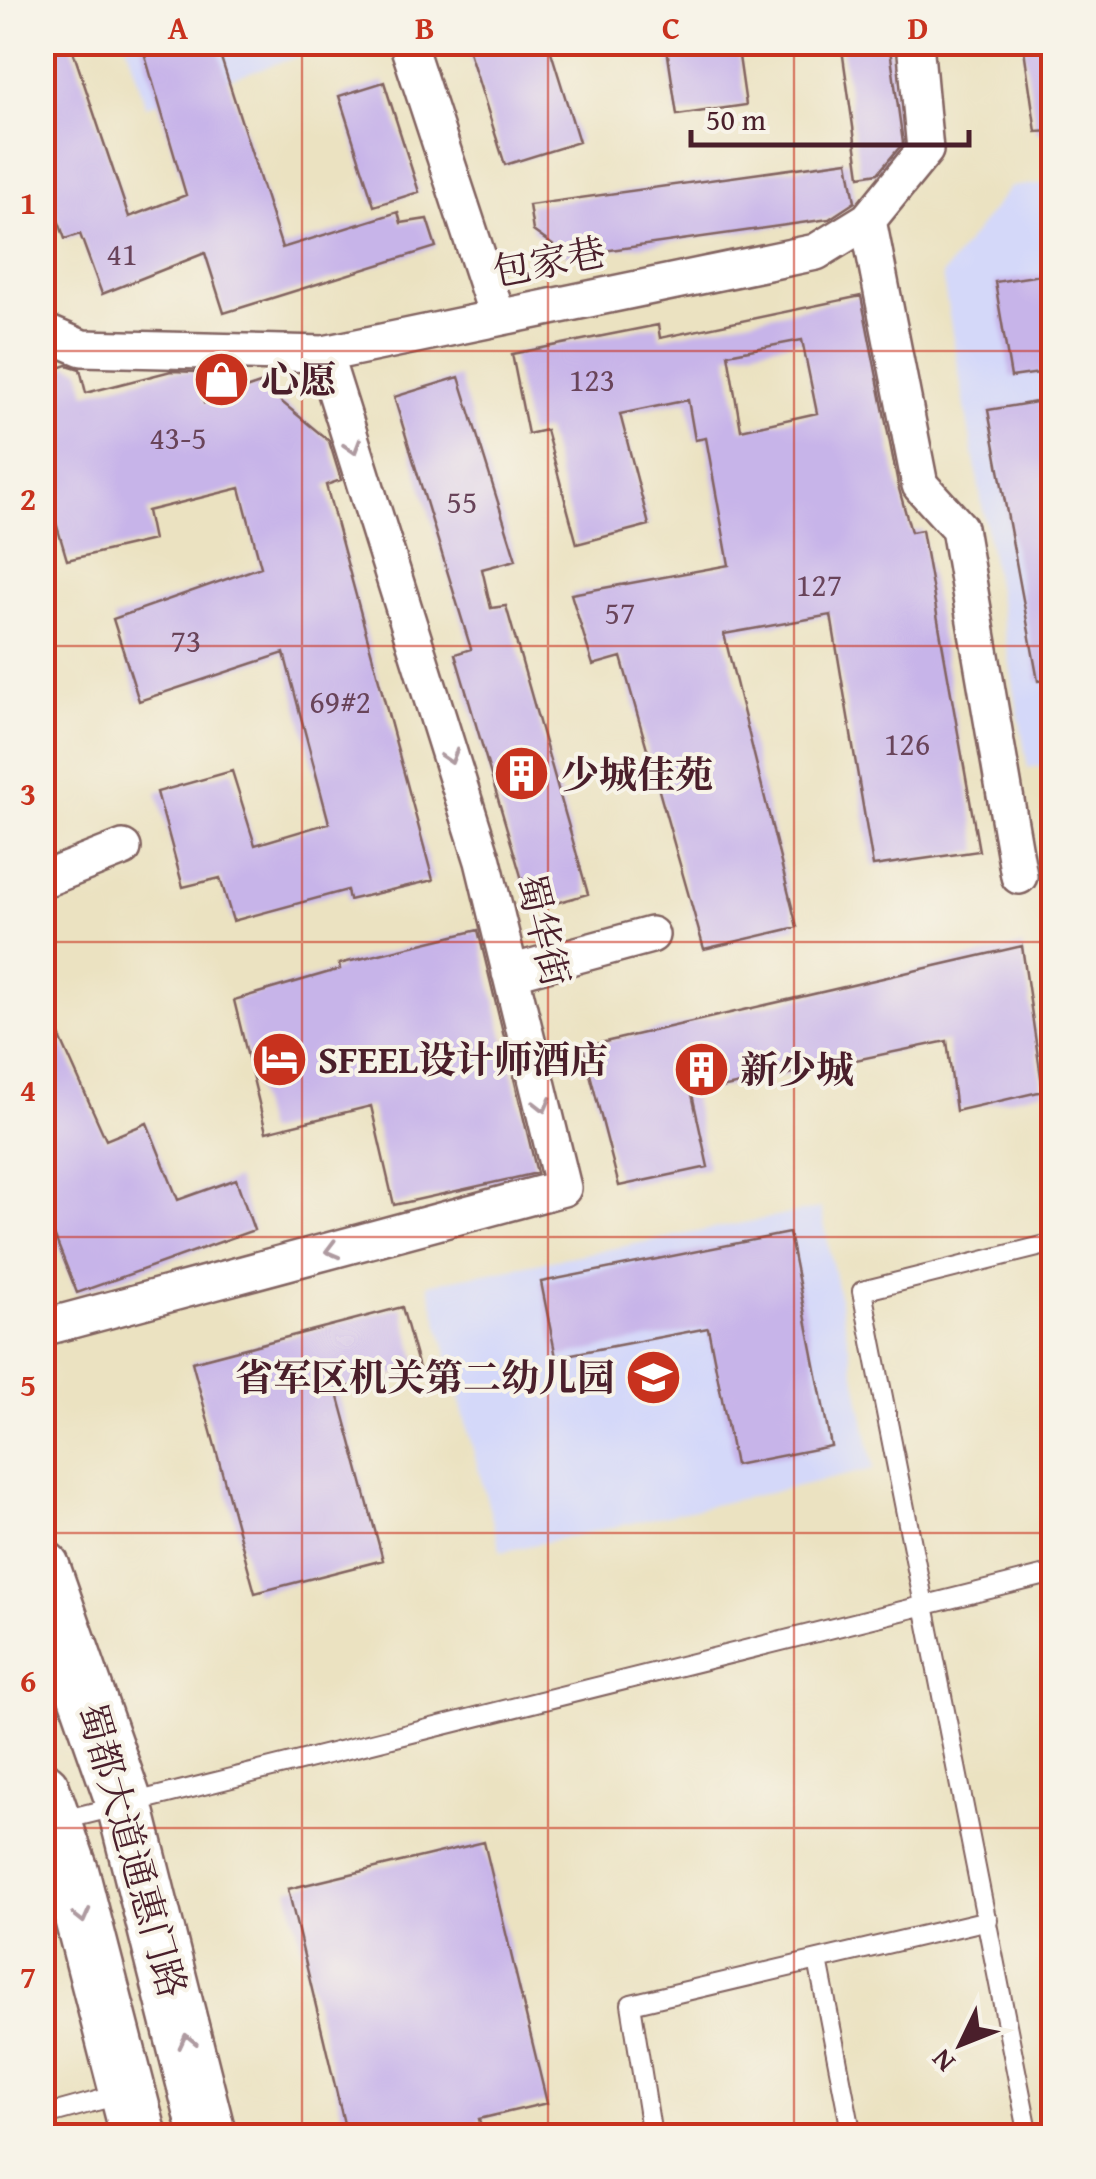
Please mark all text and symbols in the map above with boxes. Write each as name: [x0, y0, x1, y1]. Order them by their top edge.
text: A: [168, 4, 189, 51]
text: B: [415, 4, 435, 51]
text: C: [662, 4, 680, 51]
text: D: [908, 4, 928, 51]
scale bar: [691, 85, 968, 147]
text: 50 m: [706, 97, 766, 141]
text: 1: [20, 179, 36, 226]
street label: 包家巷: [488, 223, 610, 299]
house number: 41: [107, 230, 137, 277]
shop icon: 心愿: [192, 349, 252, 409]
place label: 心愿: [261, 351, 337, 407]
house number: 123: [569, 356, 615, 403]
house number: 43-5: [149, 414, 207, 461]
one-way arrow: [341, 438, 362, 455]
text: 2: [20, 475, 36, 522]
house number: 55: [447, 478, 477, 525]
house number: 127: [796, 561, 842, 608]
house number: 57: [605, 589, 635, 636]
house number: 73: [171, 617, 201, 664]
house number: 69#2: [309, 678, 371, 725]
house number: 126: [884, 720, 930, 767]
building icon: 少城佳苑: [492, 744, 552, 804]
place label: 少城佳苑: [561, 746, 713, 802]
one-way arrow: [439, 748, 459, 765]
text: 3: [20, 770, 36, 817]
street label: 蜀华街: [503, 868, 585, 992]
hotel icon: SFEEL设计师酒店: [249, 1029, 309, 1089]
place label: SFEEL设计师酒店: [318, 1031, 608, 1087]
building icon: 新少城: [671, 1039, 731, 1099]
place label: 新少城: [740, 1041, 854, 1097]
text: 4: [20, 1066, 36, 1113]
one-way arrow: [531, 1096, 552, 1113]
one-way arrow: [324, 1238, 341, 1259]
school or university icon: 省军区机关第二幼儿园: [624, 1347, 684, 1407]
place label: 省军区机关第二幼儿园: [235, 1349, 615, 1405]
text: 5: [20, 1361, 36, 1408]
text: 6: [20, 1657, 36, 1704]
street label: 蜀都大道通惠门路: [64, 1696, 202, 2004]
one-way arrow: [71, 1907, 92, 1924]
text: 7: [20, 1953, 36, 2000]
north arrow: [911, 1994, 1011, 2094]
one-way arrow: [177, 2033, 198, 2050]
text: N: [921, 2040, 964, 2082]

